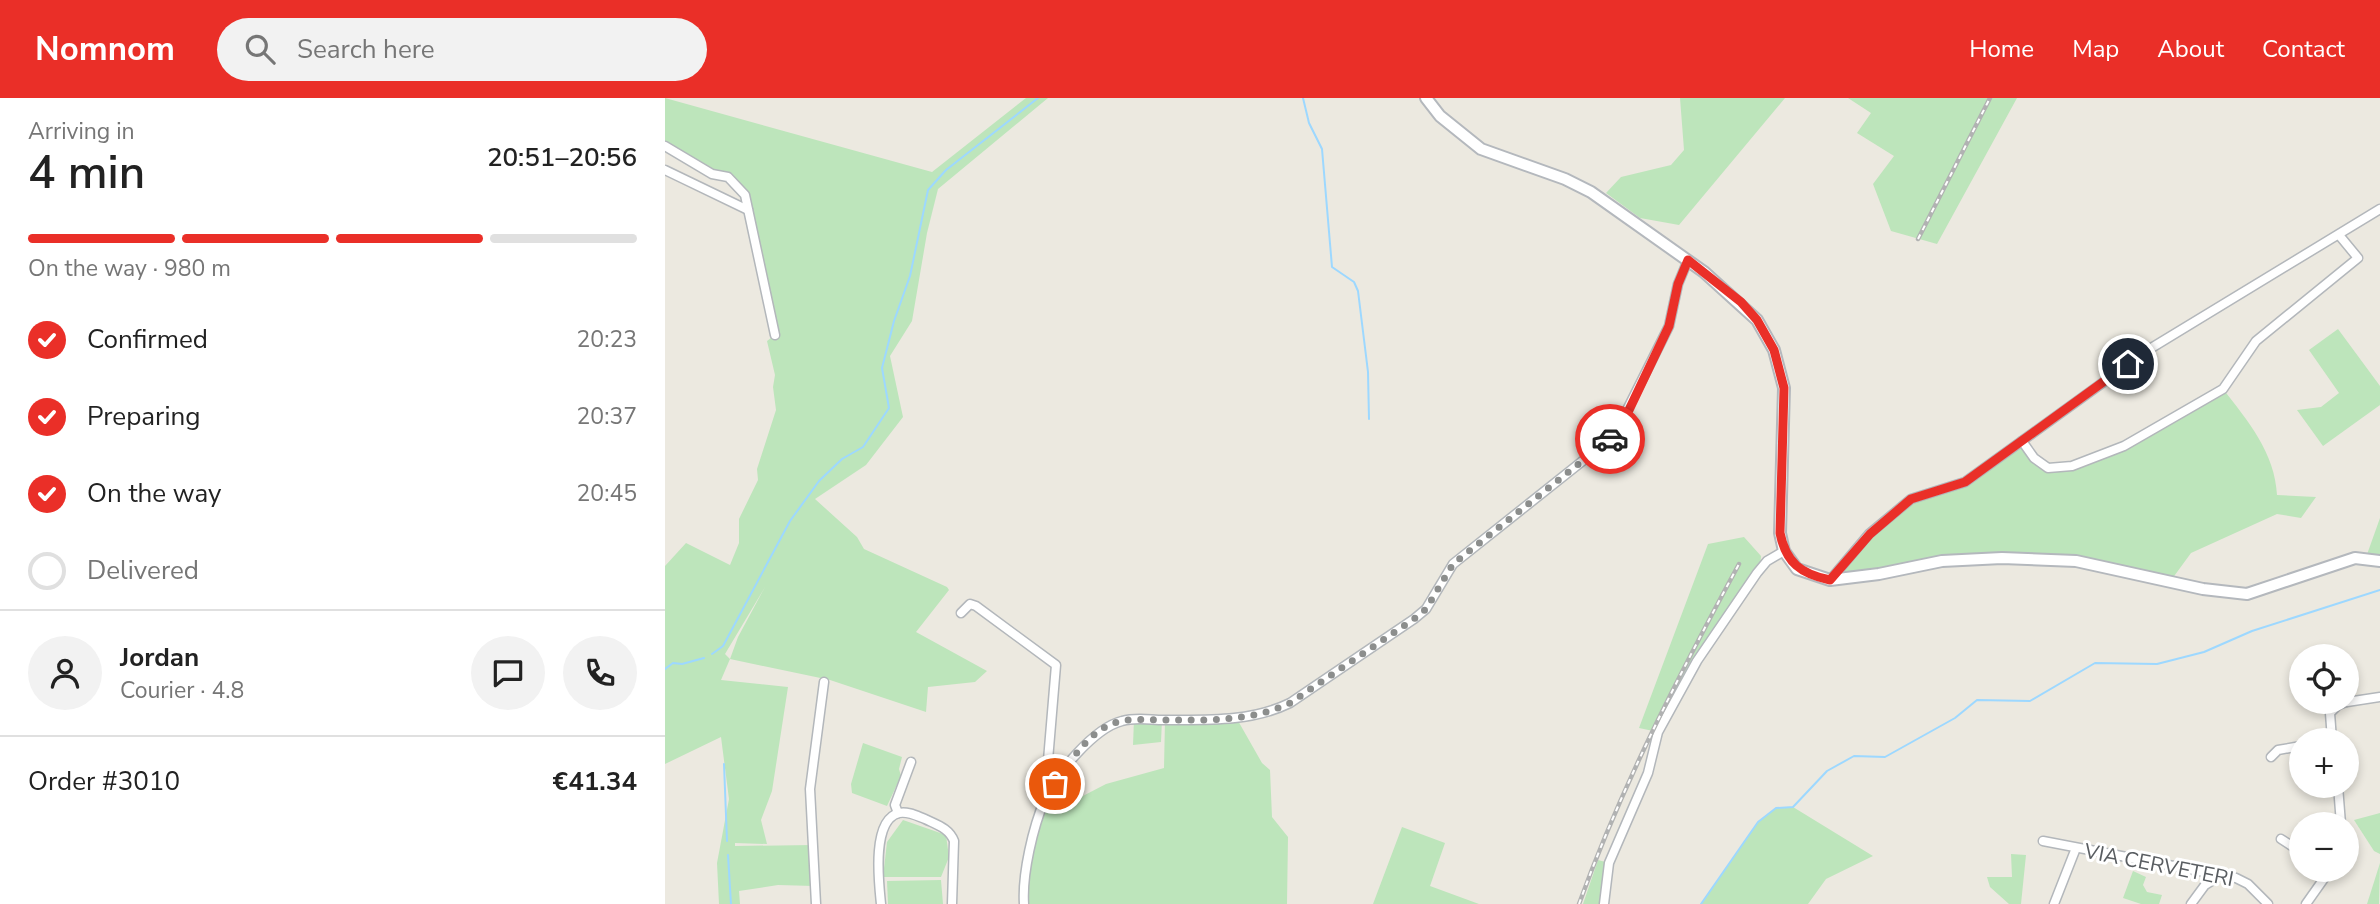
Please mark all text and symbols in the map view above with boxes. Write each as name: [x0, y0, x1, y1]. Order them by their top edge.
search box: [217, 18, 707, 81]
text: Nomnom: [35, 27, 175, 72]
icon: search: [241, 30, 279, 68]
text: Search here: [297, 32, 435, 67]
text: Home: [1969, 33, 2034, 65]
text: Map: [2072, 33, 2119, 65]
text: About: [2157, 33, 2224, 65]
text: Contact: [2262, 33, 2345, 65]
text: Arriving in: [28, 116, 135, 147]
text: 20:51–20:56: [487, 140, 637, 175]
text: 4 min: [28, 141, 145, 204]
text: On the way · 980 m: [28, 253, 231, 284]
icon: check: [28, 321, 66, 359]
text: Confirmed: [87, 322, 208, 357]
text: 20:23: [577, 324, 637, 355]
pin: [2098, 334, 2158, 394]
icon: home: [2109, 345, 2147, 383]
icon: check: [28, 398, 66, 436]
text: Preparing: [87, 399, 200, 434]
text: 20:37: [577, 401, 637, 432]
courier: [1575, 404, 1645, 474]
icon: car: [1591, 420, 1629, 458]
icon: check: [28, 475, 66, 513]
text: On the way: [87, 476, 221, 511]
text: 20:45: [577, 478, 637, 509]
text: Delivered: [87, 553, 199, 588]
button: person: [28, 636, 102, 710]
button: chat: [471, 636, 545, 710]
button: phone: [563, 636, 637, 710]
text: Jordan: [120, 640, 199, 675]
map controls: [2289, 644, 2359, 882]
button: locate: [2289, 644, 2359, 714]
text: Courier · 4.8: [120, 675, 244, 706]
button: +: [2289, 728, 2359, 798]
pin: [1025, 754, 1085, 814]
text: Order #3010: [28, 764, 180, 799]
text: €41.34: [553, 764, 637, 799]
icon: bag: [1036, 765, 1074, 803]
button: −: [2289, 812, 2359, 882]
street label: VIA CERVETERI: [2081, 837, 2236, 893]

